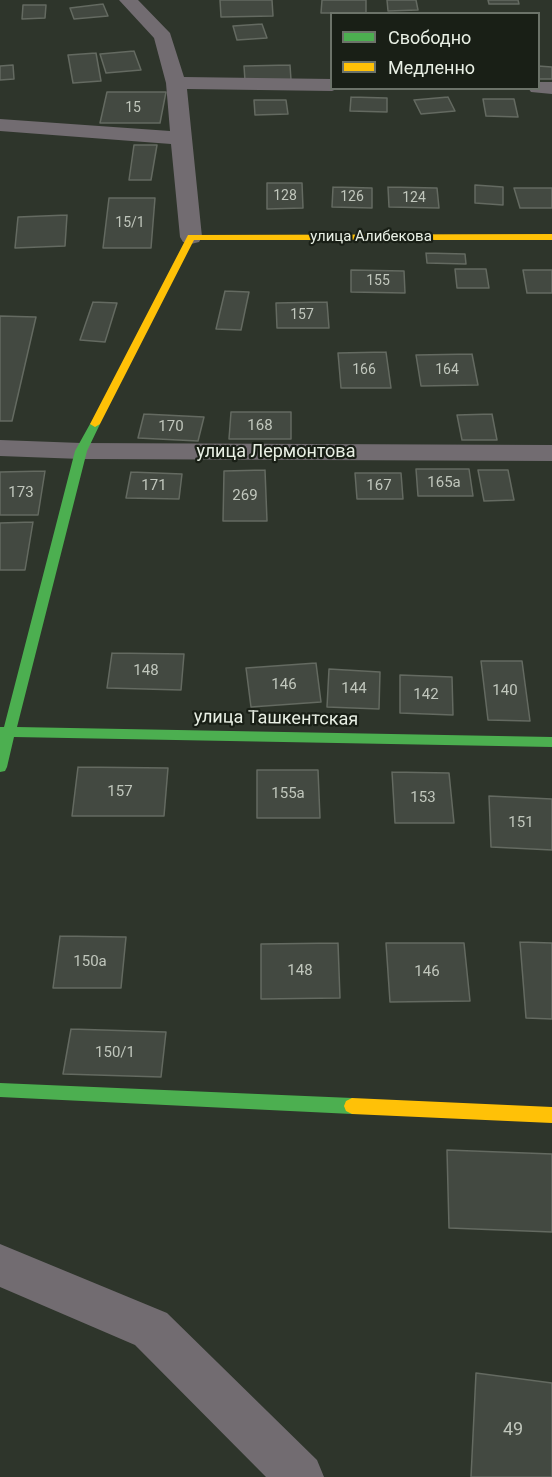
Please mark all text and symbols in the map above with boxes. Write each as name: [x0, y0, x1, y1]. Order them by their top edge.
legend: [330, 12, 540, 90]
text: Свободно: [388, 27, 471, 48]
text: Медленно: [388, 57, 475, 78]
house number: 15: [125, 100, 141, 116]
house number: 128: [273, 188, 297, 204]
house number: 126: [340, 189, 364, 205]
house number: 124: [402, 190, 426, 206]
house number: 15/1: [115, 215, 145, 231]
street label: улица Алибекова: [310, 228, 432, 246]
house number: 155: [366, 273, 390, 289]
house number: 157: [290, 307, 314, 323]
house number: 166: [352, 362, 376, 378]
house number: 164: [435, 362, 459, 378]
house number: 168: [247, 417, 273, 435]
house number: 170: [158, 418, 184, 436]
street label: улица Лермонтова: [197, 441, 355, 463]
house number: 165а: [427, 474, 461, 492]
house number: 171: [141, 477, 167, 495]
house number: 167: [366, 477, 392, 495]
house number: 173: [8, 484, 34, 502]
house number: 269: [232, 487, 258, 505]
house number: 148: [133, 662, 159, 680]
house number: 146: [271, 676, 297, 694]
house number: 144: [341, 680, 367, 698]
house number: 140: [492, 682, 518, 700]
house number: 142: [413, 686, 439, 704]
street label: улица Ташкентская: [194, 707, 358, 731]
house number: 157: [107, 783, 133, 801]
house number: 155а: [271, 785, 305, 803]
house number: 153: [410, 789, 436, 807]
house number: 151: [508, 814, 534, 832]
house number: 150а: [73, 953, 107, 971]
house number: 148: [287, 962, 313, 980]
house number: 146: [414, 963, 440, 981]
house number: 150/1: [95, 1044, 135, 1062]
house number: 49: [503, 1419, 523, 1441]

